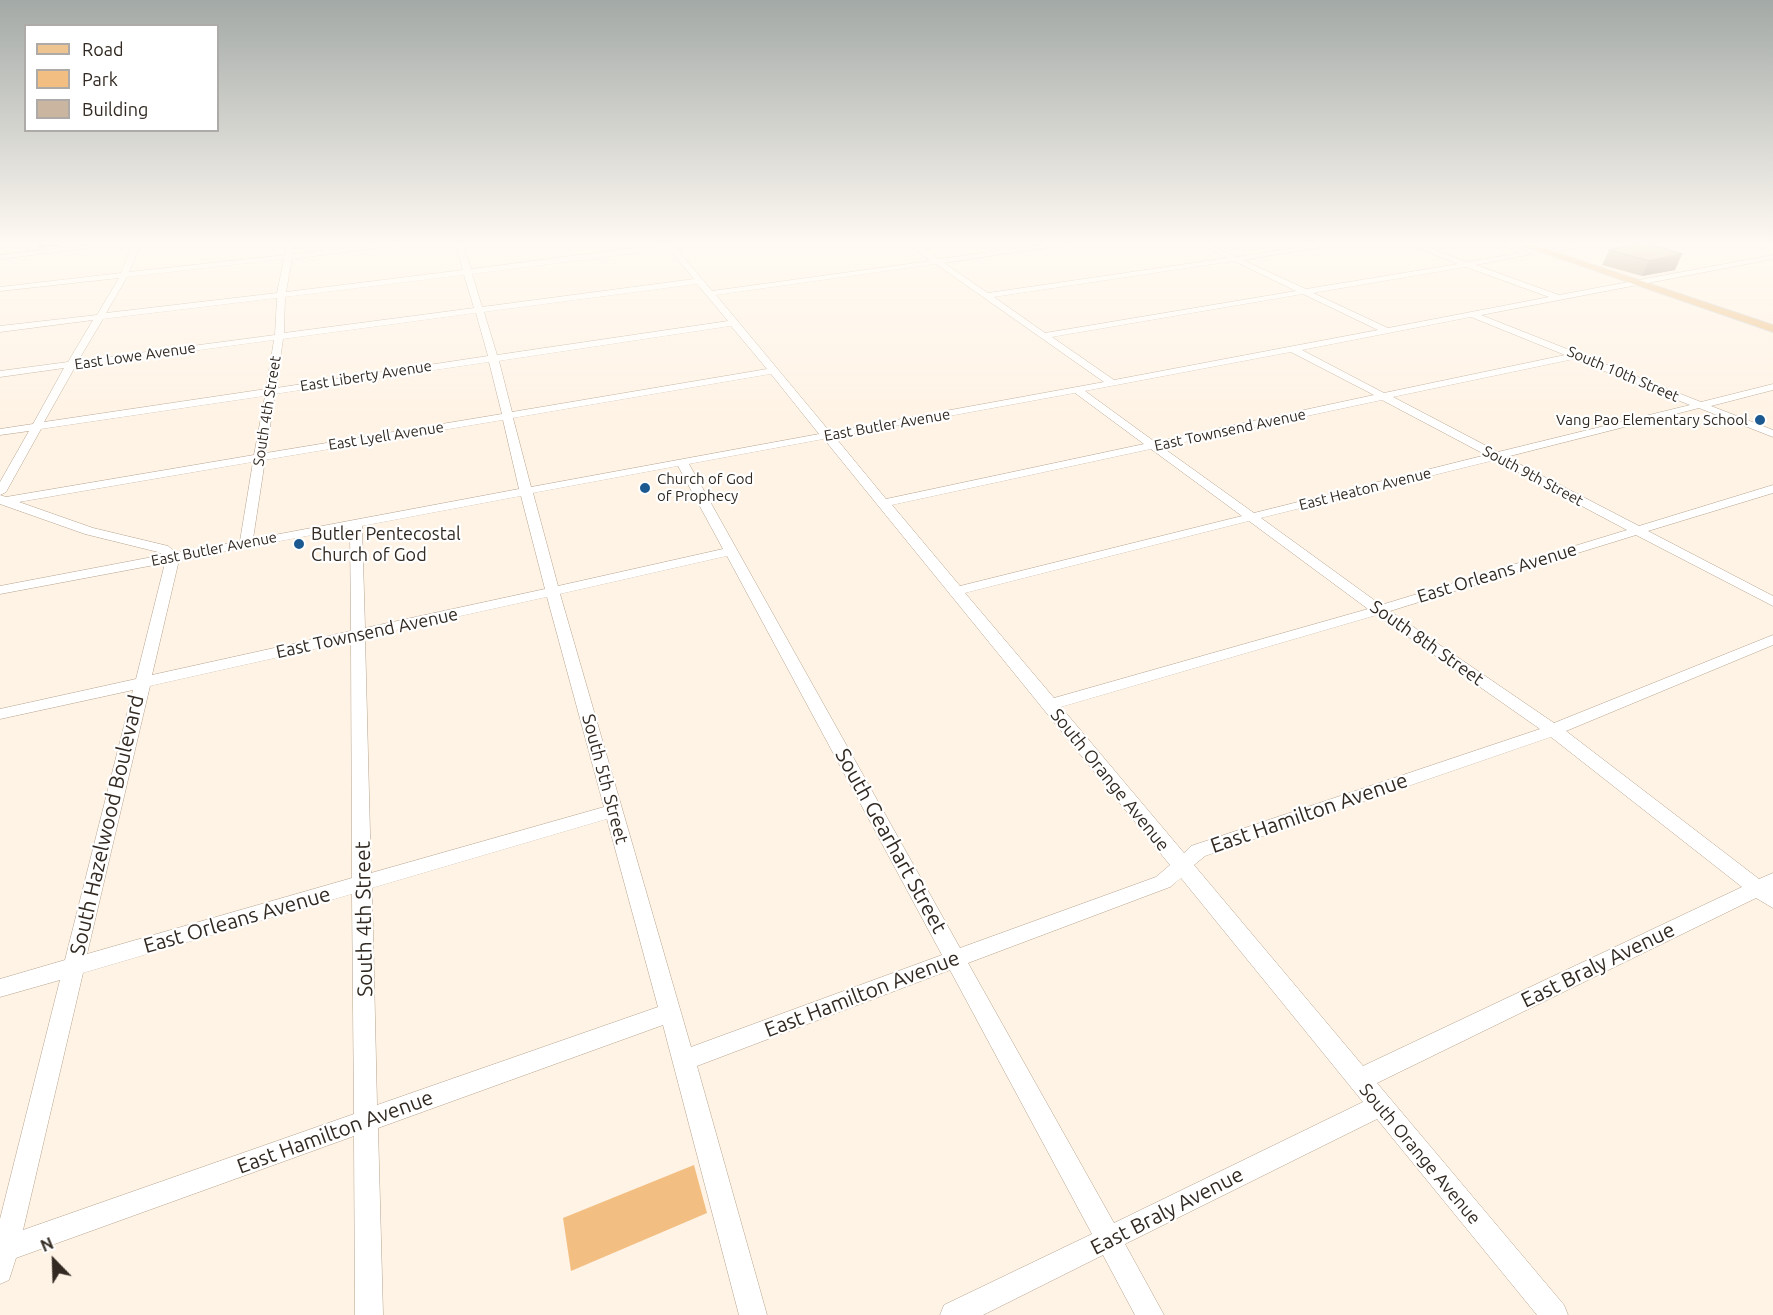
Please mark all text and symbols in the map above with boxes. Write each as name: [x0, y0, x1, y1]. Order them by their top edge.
legend: [24, 24, 219, 132]
text: Road: [82, 39, 124, 59]
text: Park: [82, 69, 118, 89]
text: Building: [82, 99, 148, 119]
street label: East Lowe Avenue: [73, 339, 197, 373]
street label: South 10th Street: [1564, 342, 1682, 406]
street label: South 4th Street: [249, 355, 285, 467]
street label: East Liberty Avenue: [299, 357, 433, 395]
street label: East Butler Avenue: [823, 405, 951, 445]
street label: East Townsend Avenue: [1153, 405, 1307, 455]
place label: Vang Pao Elementary School: [1556, 411, 1748, 429]
marker: Vang Pao Elementary School: [1753, 413, 1767, 427]
street label: East Lyell Avenue: [327, 418, 445, 454]
street label: South 9th Street: [1480, 442, 1586, 510]
street label: East Heaton Avenue: [1297, 464, 1433, 514]
place label: Church of God of Prophecy: [657, 470, 753, 505]
marker: Church of God of Prophecy: [638, 481, 652, 495]
place label: Butler Pentecostal Church of God: [311, 523, 461, 566]
street label: East Butler Avenue: [150, 528, 278, 570]
marker: Butler Pentecostal Church of God: [292, 537, 306, 551]
street label: East Orleans Avenue: [1415, 538, 1579, 608]
street label: South 8th Street: [1366, 596, 1488, 690]
street label: East Townsend Avenue: [274, 603, 460, 663]
street label: South Hazelwood Boulevard: [65, 692, 149, 958]
street label: South Orange Avenue: [1046, 704, 1174, 856]
street label: South 5th Street: [577, 712, 633, 846]
street label: South Gearhart Street: [830, 744, 952, 938]
street label: East Hamilton Avenue: [1207, 767, 1411, 859]
street label: South 4th Street: [350, 841, 378, 997]
street label: East Orleans Avenue: [141, 881, 333, 959]
street label: East Braly Avenue: [1517, 917, 1679, 1013]
street label: East Hamilton Avenue: [761, 945, 963, 1043]
street label: South Orange Avenue: [1355, 1079, 1485, 1229]
street label: East Hamilton Avenue: [233, 1085, 437, 1179]
street label: East Braly Avenue: [1086, 1162, 1248, 1260]
north arrow: [24, 1231, 84, 1291]
text: N: [38, 1234, 56, 1255]

